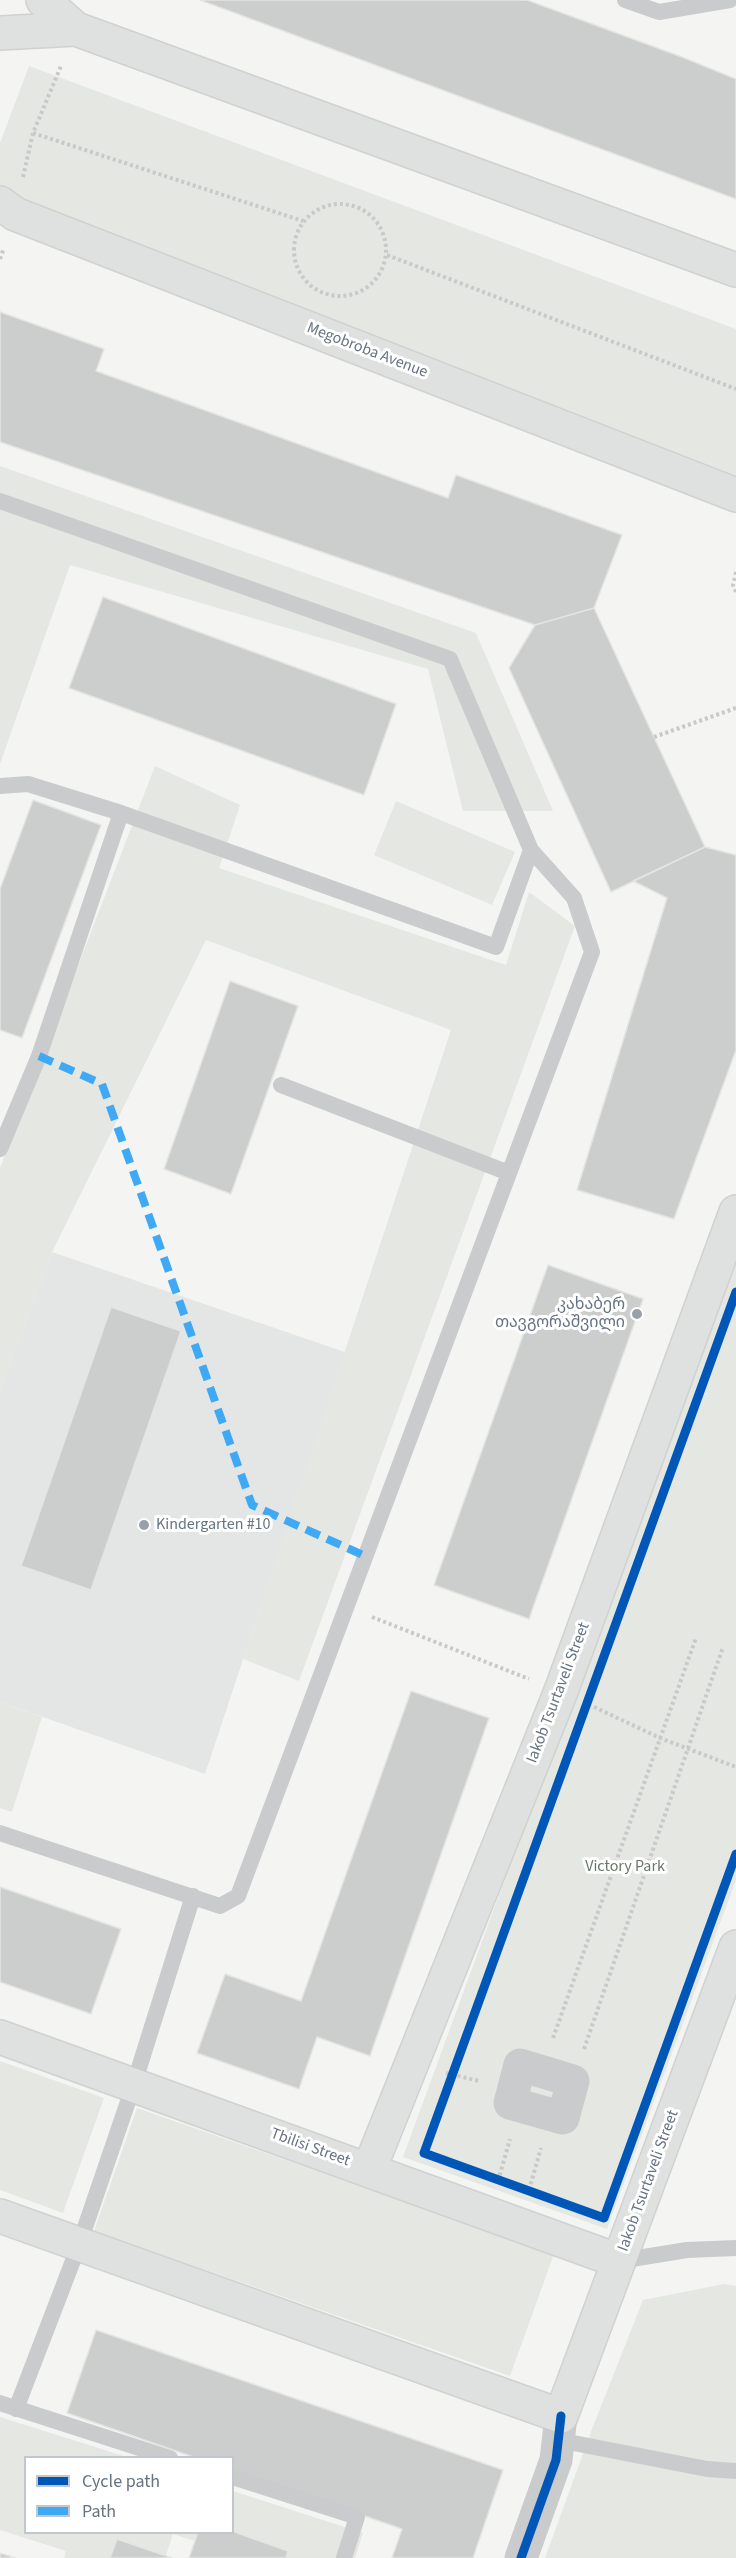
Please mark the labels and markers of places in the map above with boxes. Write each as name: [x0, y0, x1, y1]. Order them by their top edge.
place label: კახაბერ თავგორაშვილი: [495, 1295, 625, 1333]
marker: კახაბერ თავგორაშვილი: [630, 1307, 644, 1321]
place label: Kindergarten #10: [156, 1515, 271, 1535]
marker: Kindergarten #10: [137, 1518, 151, 1532]

